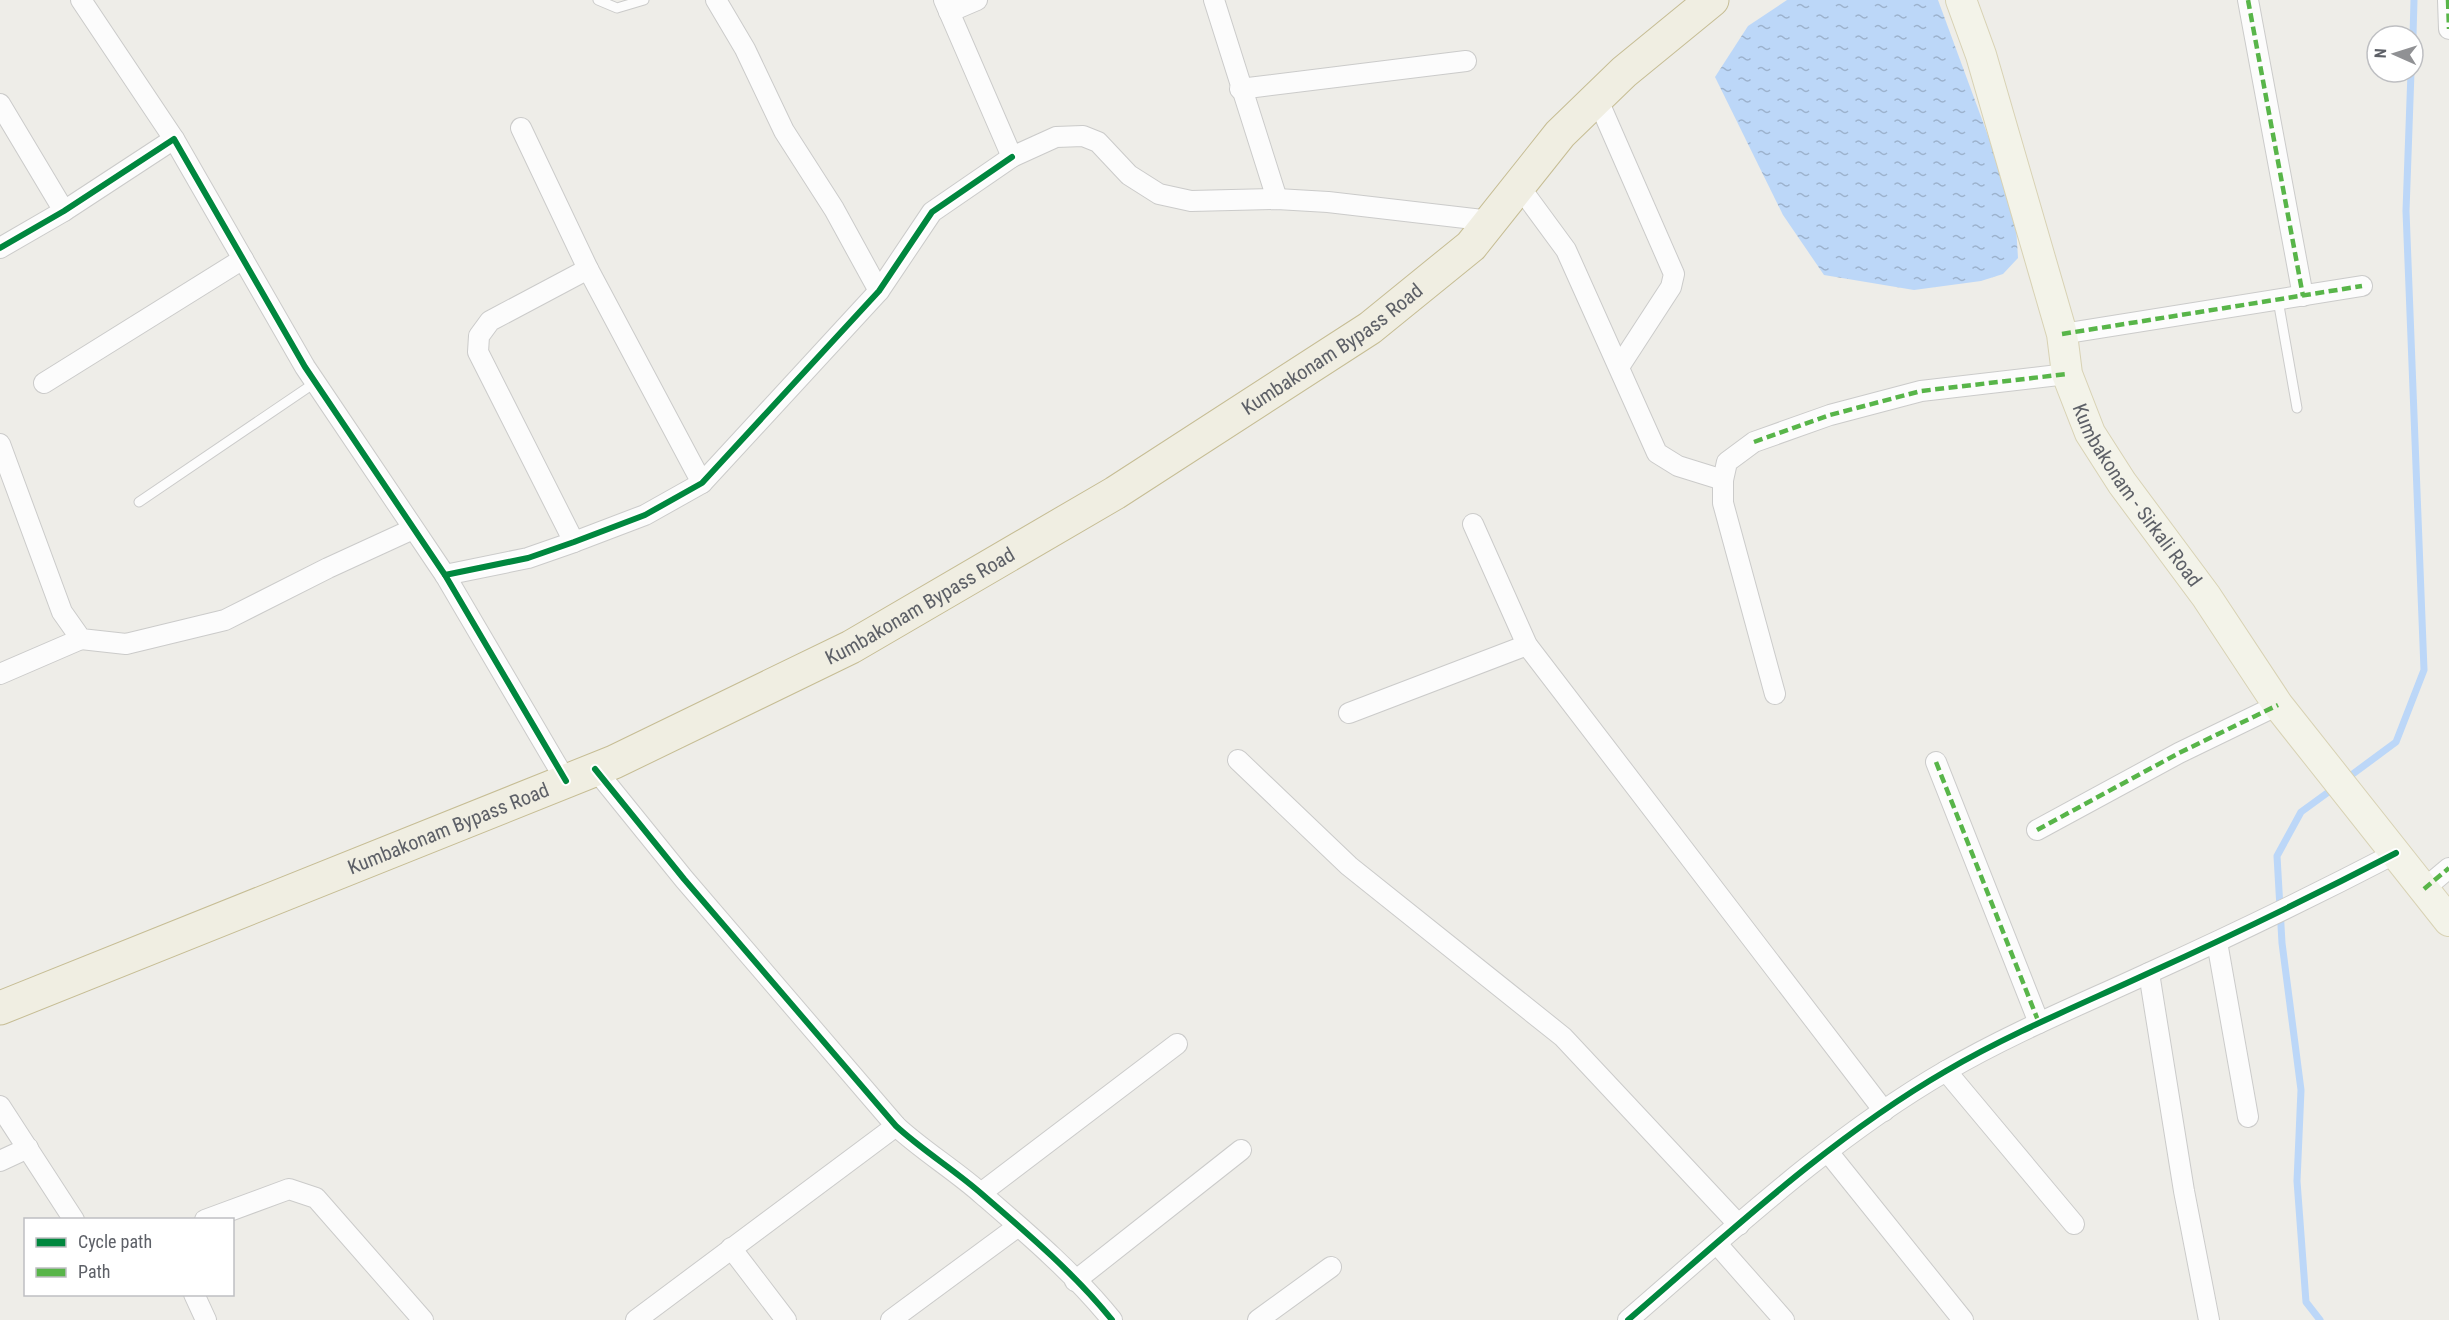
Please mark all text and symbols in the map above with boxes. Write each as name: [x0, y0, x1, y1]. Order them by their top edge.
north arrow: [2365, 24, 2425, 84]
text: N: [2371, 48, 2390, 59]
street label: Kumbakonam Bypass Road: [1237, 278, 1427, 420]
street label: Kumbakonam - Sirkali Road: [2068, 400, 2207, 591]
street label: Kumbakonam Bypass Road: [821, 542, 1019, 670]
street label: Kumbakonam Bypass Road: [344, 777, 552, 879]
legend: [24, 1218, 234, 1296]
text: Cycle path: [78, 1231, 152, 1252]
text: Path: [78, 1261, 111, 1282]

